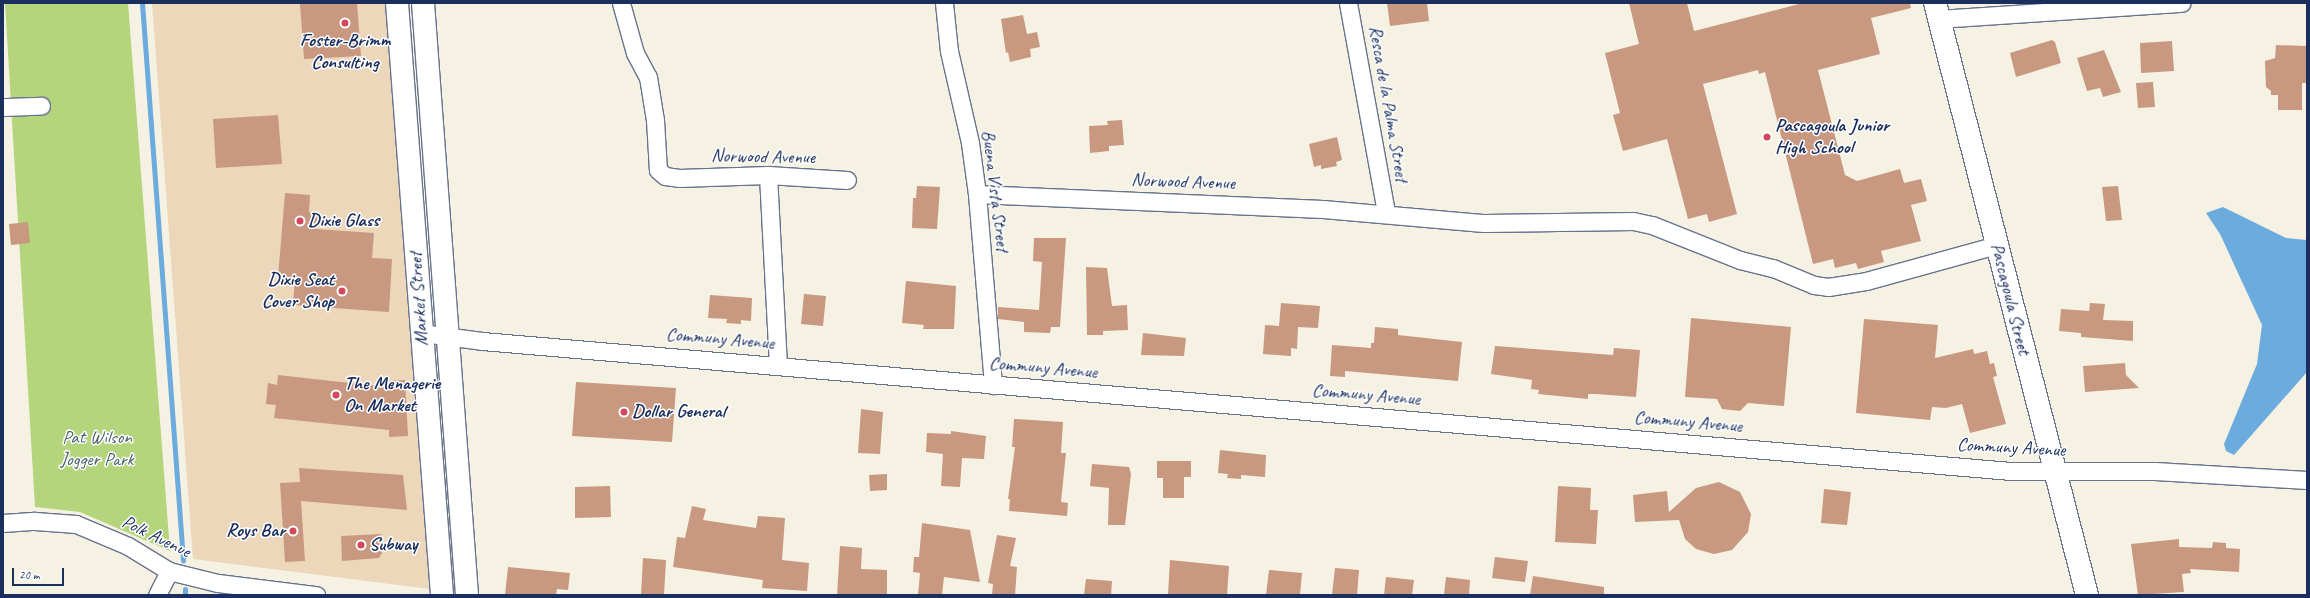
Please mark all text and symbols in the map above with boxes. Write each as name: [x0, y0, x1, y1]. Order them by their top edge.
marker: Foster-Brimm Consulting: [340, 18, 350, 28]
street label: Resca de la Palma Street: [1363, 23, 1413, 185]
place label: Foster-Brimm Consulting: [300, 30, 390, 74]
place label: Pascagoula Junior High School: [1775, 115, 1888, 159]
street label: Buena Vista Street: [976, 128, 1014, 254]
marker: Pascagoula Junior High School: [1762, 132, 1772, 142]
street label: Norwood Avenue: [711, 145, 815, 169]
street label: Norwood Avenue: [1131, 169, 1235, 195]
place label: Dixie Glass: [308, 210, 379, 232]
marker: Dixie Glass: [295, 216, 305, 226]
street label: Pascagoula Street: [1985, 241, 2035, 357]
street label: Market Street: [404, 251, 434, 347]
place label: Dixie Seat Cover Shop: [261, 269, 334, 313]
marker: Dixie Seat Cover Shop: [337, 286, 347, 296]
street label: Communy Avenue: [665, 323, 775, 355]
street label: Communy Avenue: [988, 352, 1098, 384]
place label: The Menagerie On Market: [344, 373, 440, 417]
street label: Communy Avenue: [1311, 379, 1421, 411]
marker: The Menagerie On Market: [331, 390, 341, 400]
place label: Dollar General: [632, 401, 725, 423]
street label: Communy Avenue: [1633, 406, 1743, 438]
marker: Dollar General: [619, 407, 629, 417]
park label: Pat Wilson Jogger Park: [60, 427, 134, 471]
street label: Communy Avenue: [1956, 434, 2066, 462]
street label: Polk Avenue: [118, 511, 194, 563]
place label: Roys Bar: [225, 520, 285, 542]
marker: Roys Bar: [288, 526, 298, 536]
place label: Subway: [369, 534, 417, 556]
marker: Subway: [356, 540, 366, 550]
scale bar: [14, 560, 66, 586]
text: 20 m: [19, 567, 39, 583]

